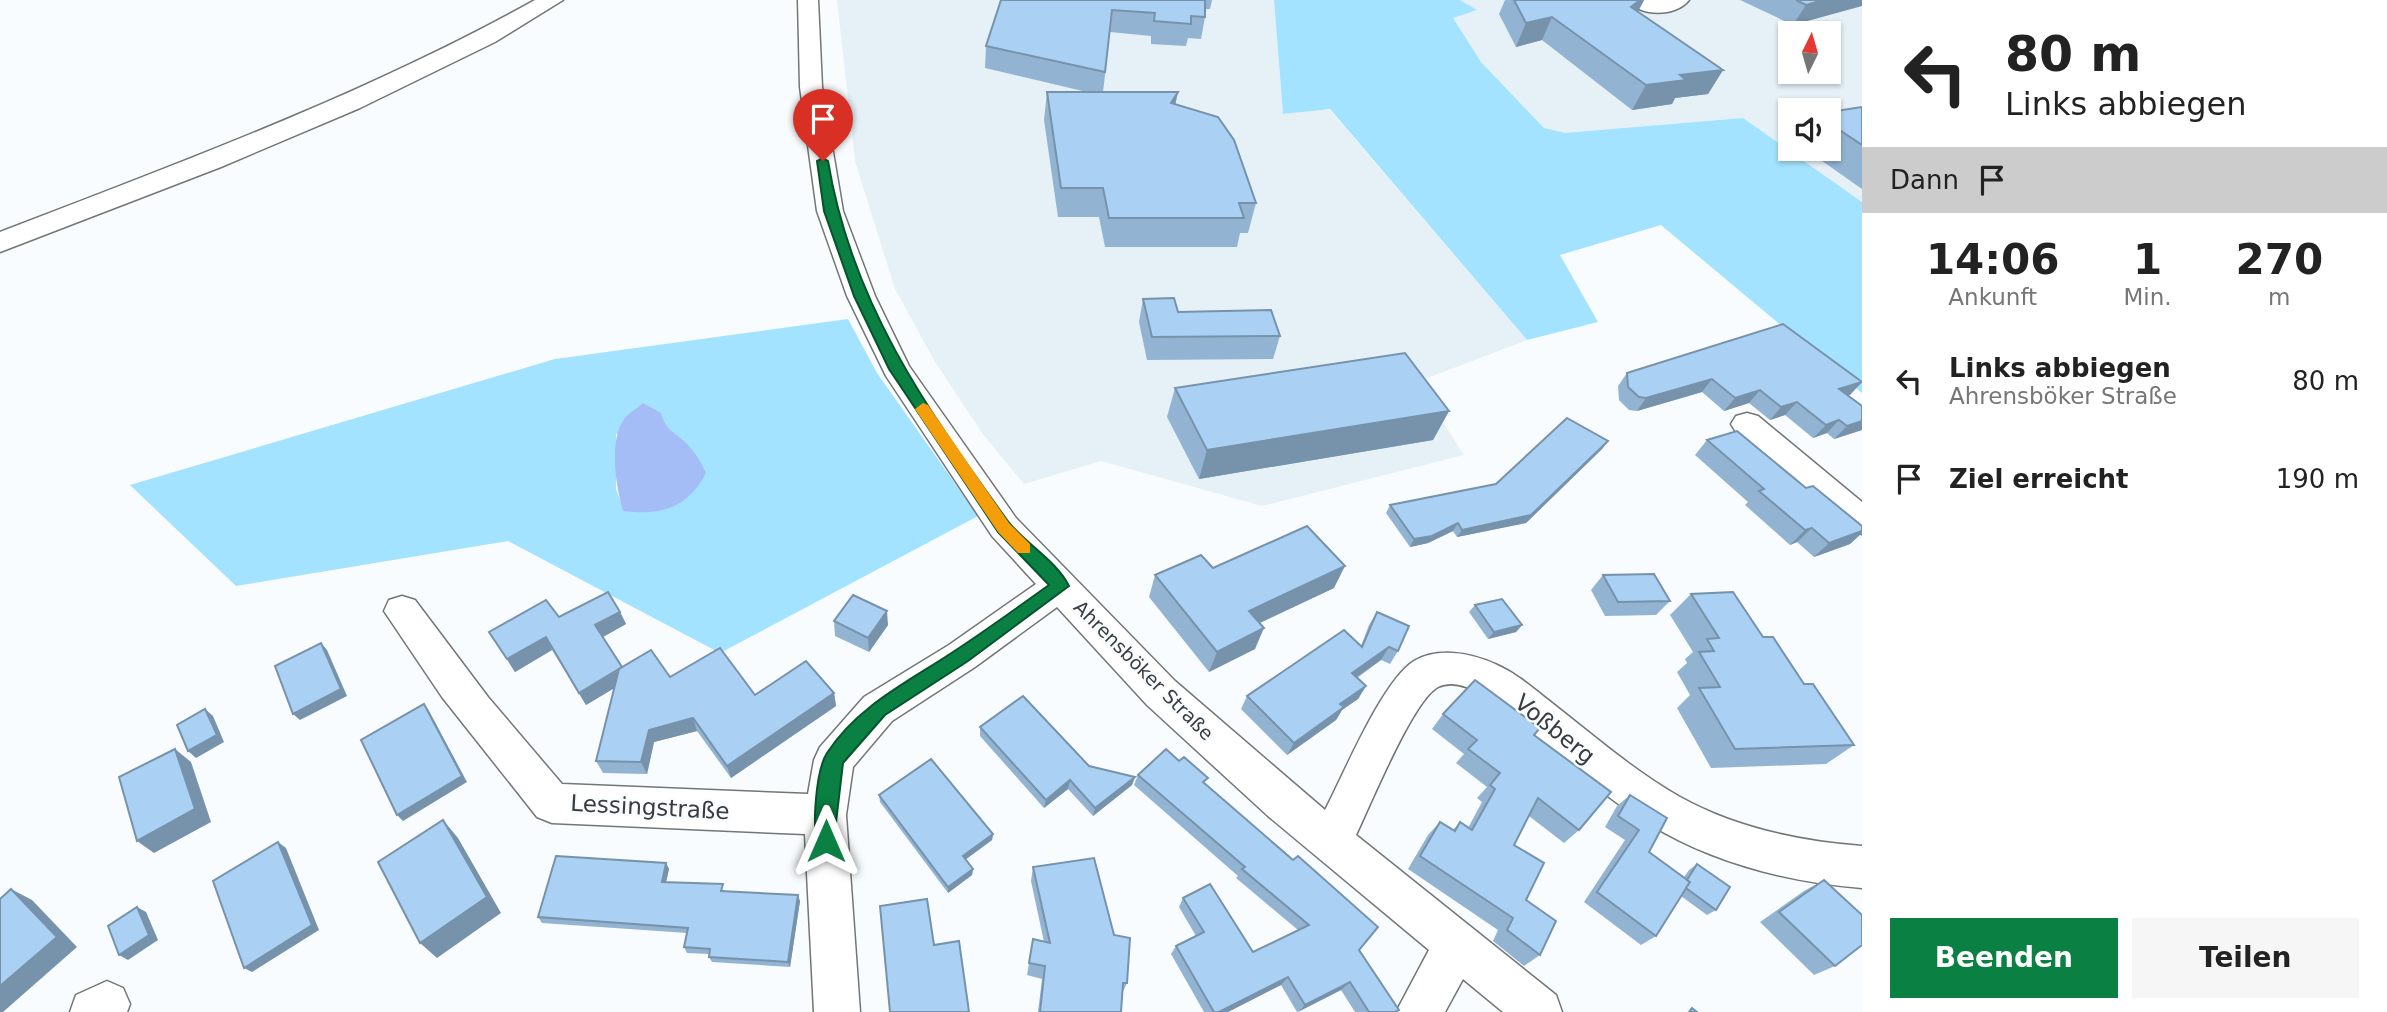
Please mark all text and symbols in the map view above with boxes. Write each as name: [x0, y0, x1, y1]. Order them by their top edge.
north arrow: [1778, 21, 1841, 84]
map controls: [1778, 21, 1841, 161]
text: 80 m: [2005, 26, 2141, 83]
icon: left: [1890, 28, 1981, 119]
text: Links abbiegen: [2005, 85, 2246, 123]
pin: [793, 89, 853, 161]
button: sound: [1778, 98, 1841, 161]
icon: arrive: [804, 100, 842, 138]
icon: arrive: [1973, 161, 2011, 199]
text: Dann: [1890, 165, 1959, 195]
text: 14:06: [1926, 235, 2060, 284]
text: 1: [2133, 235, 2162, 284]
text: 270: [2235, 235, 2323, 284]
text: Ankunft: [1948, 284, 2037, 310]
text: Min.: [2123, 284, 2172, 310]
text: m: [2268, 284, 2290, 310]
text: Links abbiegen: [1949, 353, 2171, 383]
icon: left: [1890, 362, 1928, 400]
text: 80 m: [2292, 366, 2359, 396]
text: Ahrensböker Straße: [1949, 383, 2177, 409]
icon: arrive: [1890, 460, 1928, 498]
text: Ziel erreicht: [1949, 464, 2129, 494]
text: 190 m: [2276, 464, 2359, 494]
street label: Ahrensböker Straße: [1070, 596, 1218, 744]
street label: Voßberg: [1510, 689, 1600, 769]
street label: Lessingstraße: [570, 790, 730, 824]
position arrow: [789, 804, 863, 878]
button: Beenden: [1890, 918, 2118, 998]
button: Teilen: [2132, 918, 2359, 998]

